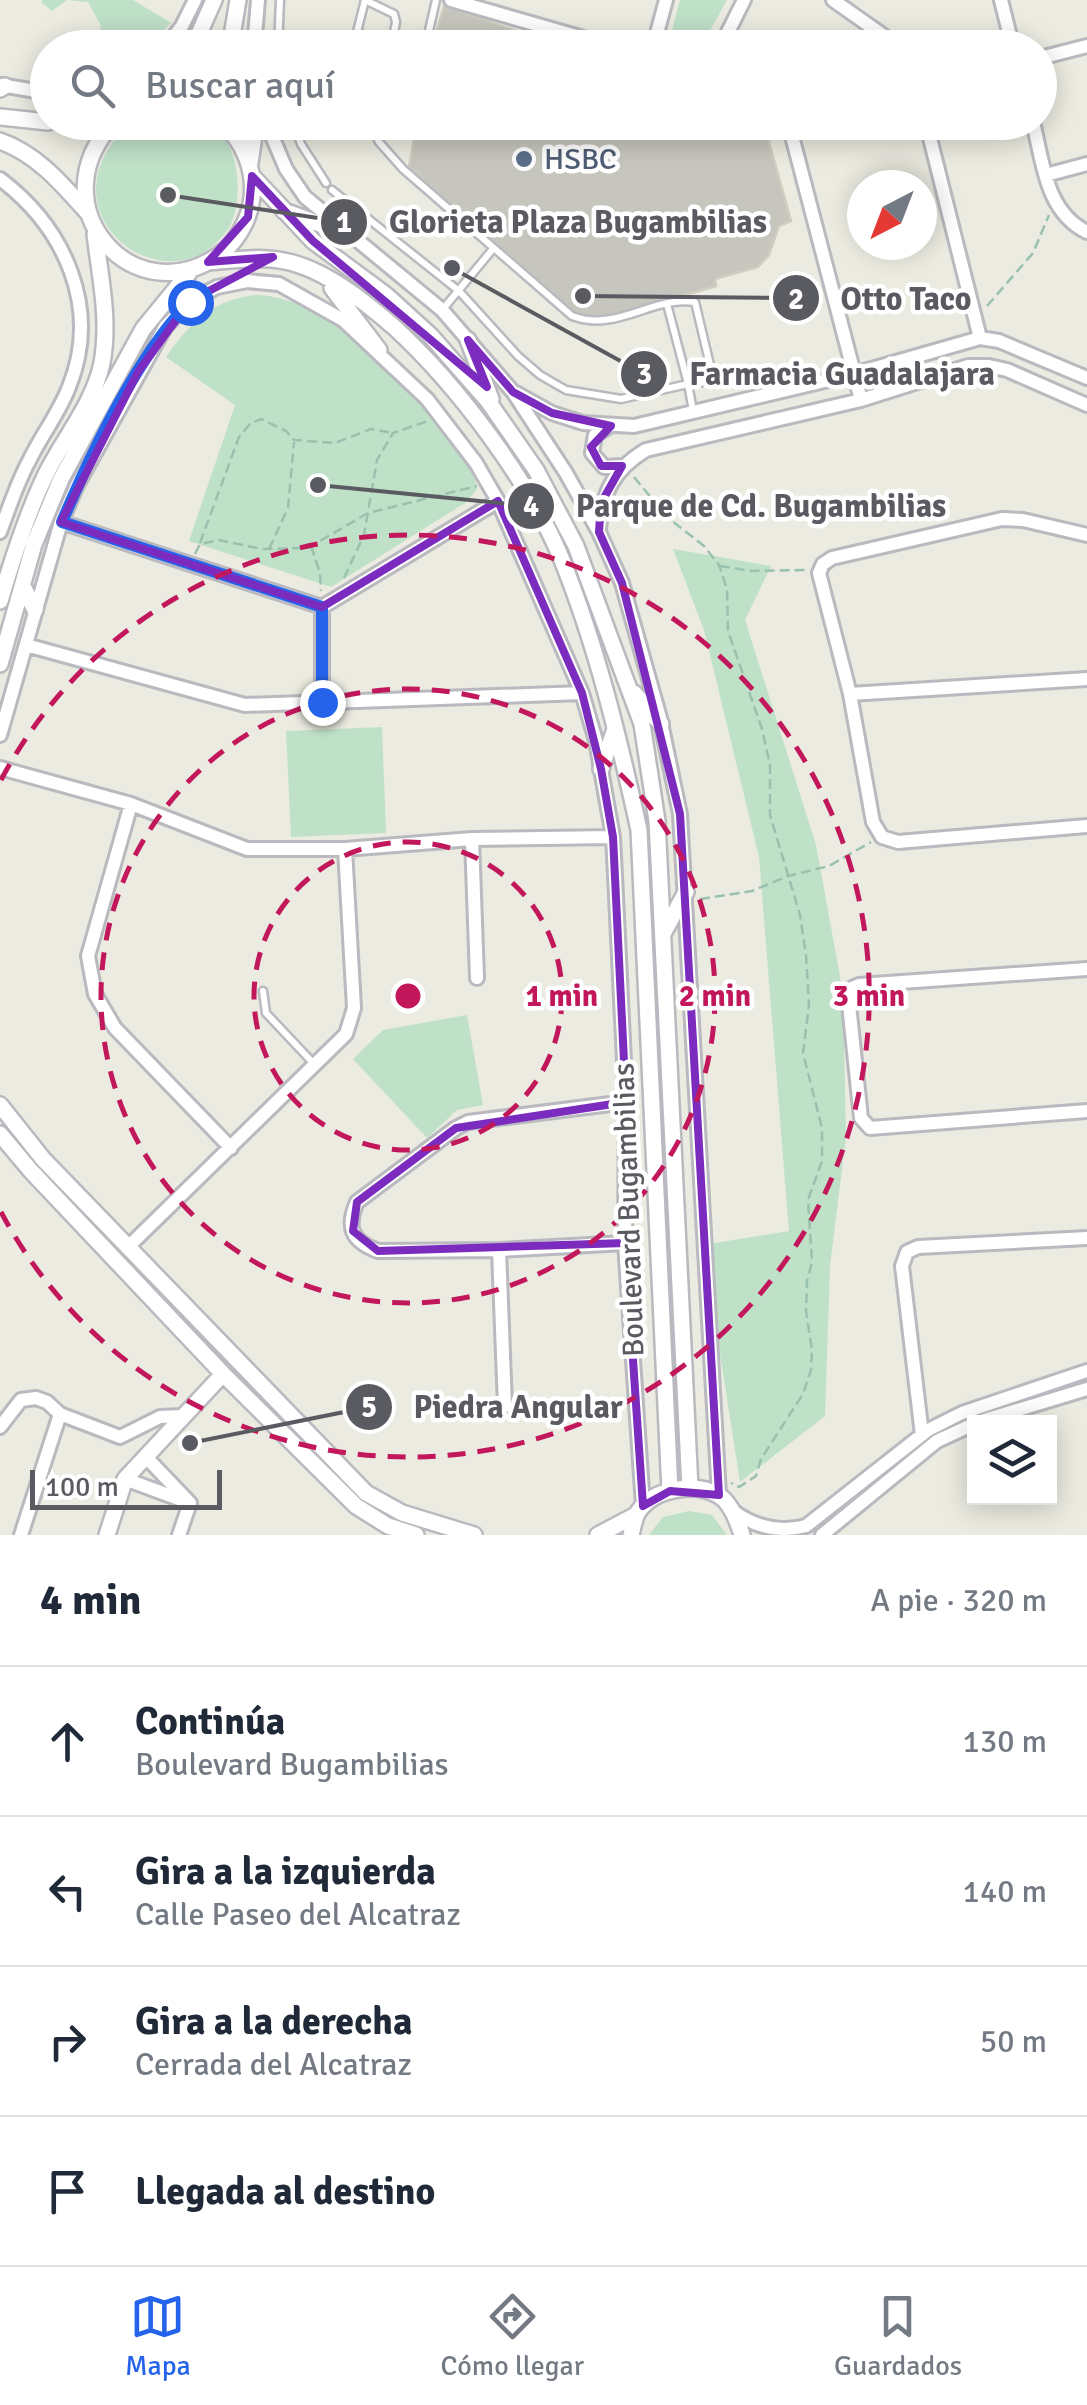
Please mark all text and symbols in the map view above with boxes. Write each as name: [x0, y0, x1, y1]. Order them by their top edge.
search box: [30, 30, 1057, 140]
icon: search: [65, 58, 120, 113]
text: Buscar aquí: [145, 62, 335, 109]
place label: HSBC: [544, 141, 617, 178]
marker: HSBC: [513, 148, 535, 170]
north arrow: [847, 170, 937, 260]
callout: Glorieta Plaza Bugambilias: [319, 191, 787, 253]
text: Glorieta Plaza Bugambilias: [389, 203, 767, 242]
text: 1: [336, 204, 352, 241]
callout: Otto Taco: [771, 267, 991, 329]
route start: [168, 280, 214, 326]
text: Otto Taco: [841, 280, 971, 319]
text: 2: [788, 281, 804, 318]
callout: Farmacia Guadalajara: [619, 343, 1015, 405]
text: Farmacia Guadalajara: [689, 355, 995, 394]
text: 3: [636, 356, 652, 393]
callout: Parque de Cd. Bugambilias: [506, 475, 967, 537]
text: Parque de Cd. Bugambilias: [576, 487, 946, 526]
text: 4: [523, 488, 539, 525]
route end: [300, 680, 346, 726]
centre of rings: [390, 978, 426, 1014]
text: 1 min: [526, 978, 598, 1015]
text: 2 min: [679, 978, 751, 1015]
text: 3 min: [833, 978, 905, 1015]
street label: Boulevard Bugambilias: [605, 1062, 653, 1358]
callout: Piedra Angular: [344, 1376, 643, 1438]
text: Piedra Angular: [413, 1388, 623, 1427]
text: 5: [361, 1389, 377, 1426]
map controls: [967, 1415, 1057, 1505]
button: layers: [967, 1415, 1057, 1505]
scale bar: [30, 1465, 222, 1510]
text: 100 m: [45, 1470, 119, 1504]
text: 4 min: [40, 1575, 141, 1626]
text: A pie · 320 m: [871, 1581, 1047, 1620]
text: Continúa: [135, 1698, 285, 1745]
icon: ahead: [40, 1714, 95, 1769]
text: 130 m: [963, 1722, 1047, 1761]
text: Boulevard Bugambilias: [135, 1745, 449, 1784]
text: Gira a la izquierda: [135, 1848, 436, 1895]
icon: left: [40, 1864, 95, 1919]
text: 140 m: [963, 1872, 1047, 1911]
text: Calle Paseo del Alcatraz: [135, 1895, 461, 1934]
text: Gira a la derecha: [135, 1998, 412, 2045]
icon: right: [40, 2014, 95, 2069]
text: 50 m: [980, 2022, 1047, 2061]
text: Cerrada del Alcatraz: [135, 2045, 412, 2084]
icon: arrive: [40, 2164, 95, 2219]
text: Llegada al destino: [135, 2168, 435, 2215]
tab: Mapa: [125, 2289, 191, 2383]
tab: Cómo llegar: [441, 2289, 584, 2383]
tab: Guardados: [834, 2289, 962, 2383]

